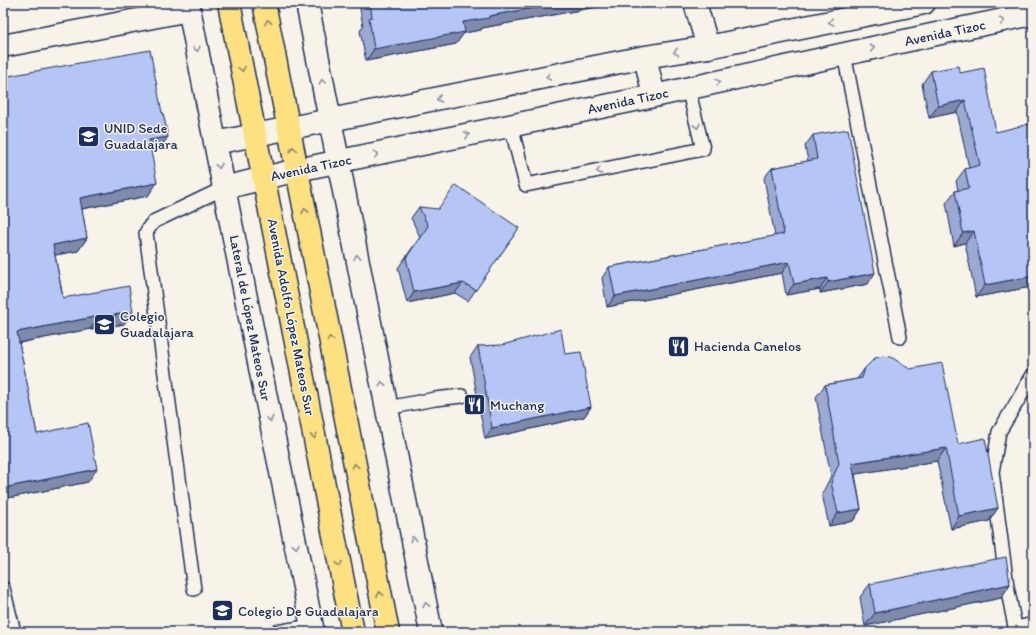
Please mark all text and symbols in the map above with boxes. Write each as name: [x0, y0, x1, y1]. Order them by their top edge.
street label: Avenida Tizoc: [903, 16, 987, 50]
one-way arrow: [828, 17, 834, 25]
one-way arrow: [999, 17, 1005, 25]
one-way arrow: [264, 18, 272, 25]
one-way arrow: [192, 45, 200, 52]
one-way arrow: [869, 45, 875, 53]
one-way arrow: [673, 47, 679, 56]
one-way arrow: [237, 66, 245, 72]
one-way arrow: [545, 72, 551, 80]
one-way arrow: [714, 78, 721, 86]
one-way arrow: [319, 79, 327, 85]
street label: Avenida Tizoc: [586, 84, 670, 118]
one-way arrow: [435, 94, 442, 102]
place label: UNID Sede Guadalajara: [104, 120, 178, 153]
school or university icon: UNID Sede Guadalajara: [76, 123, 102, 149]
one-way arrow: [693, 123, 701, 129]
one-way arrow: [464, 131, 470, 139]
one-way arrow: [289, 146, 297, 152]
one-way arrow: [373, 150, 379, 159]
street label: Avenida Tizoc: [269, 151, 353, 185]
one-way arrow: [215, 163, 223, 169]
one-way arrow: [596, 166, 602, 174]
one-way arrow: [301, 208, 309, 214]
street label: Avenida Adolfo López Mateos Sur: [264, 217, 319, 418]
street label: Lateral de López Mateos Sur: [226, 233, 275, 403]
one-way arrow: [353, 253, 361, 260]
place label: Colegio Guadalajara: [120, 308, 194, 341]
school or university icon: Colegio Guadalajara: [92, 311, 118, 337]
restaurant icon: Hacienda Canelos: [666, 333, 692, 359]
one-way arrow: [326, 335, 334, 342]
place label: Hacienda Canelos: [694, 338, 801, 355]
one-way arrow: [378, 381, 387, 387]
restaurant icon: Muchang: [461, 392, 487, 418]
place label: Muchang: [490, 397, 545, 414]
one-way arrow: [266, 416, 274, 422]
one-way arrow: [310, 433, 318, 440]
one-way arrow: [351, 463, 360, 469]
one-way arrow: [409, 536, 418, 542]
one-way arrow: [291, 543, 299, 549]
one-way arrow: [335, 561, 343, 567]
one-way arrow: [376, 591, 385, 597]
school or university icon: Colegio De Guadalajara: [210, 598, 236, 624]
one-way arrow: [422, 601, 431, 608]
place label: Colegio De Guadalajara: [238, 603, 379, 620]

